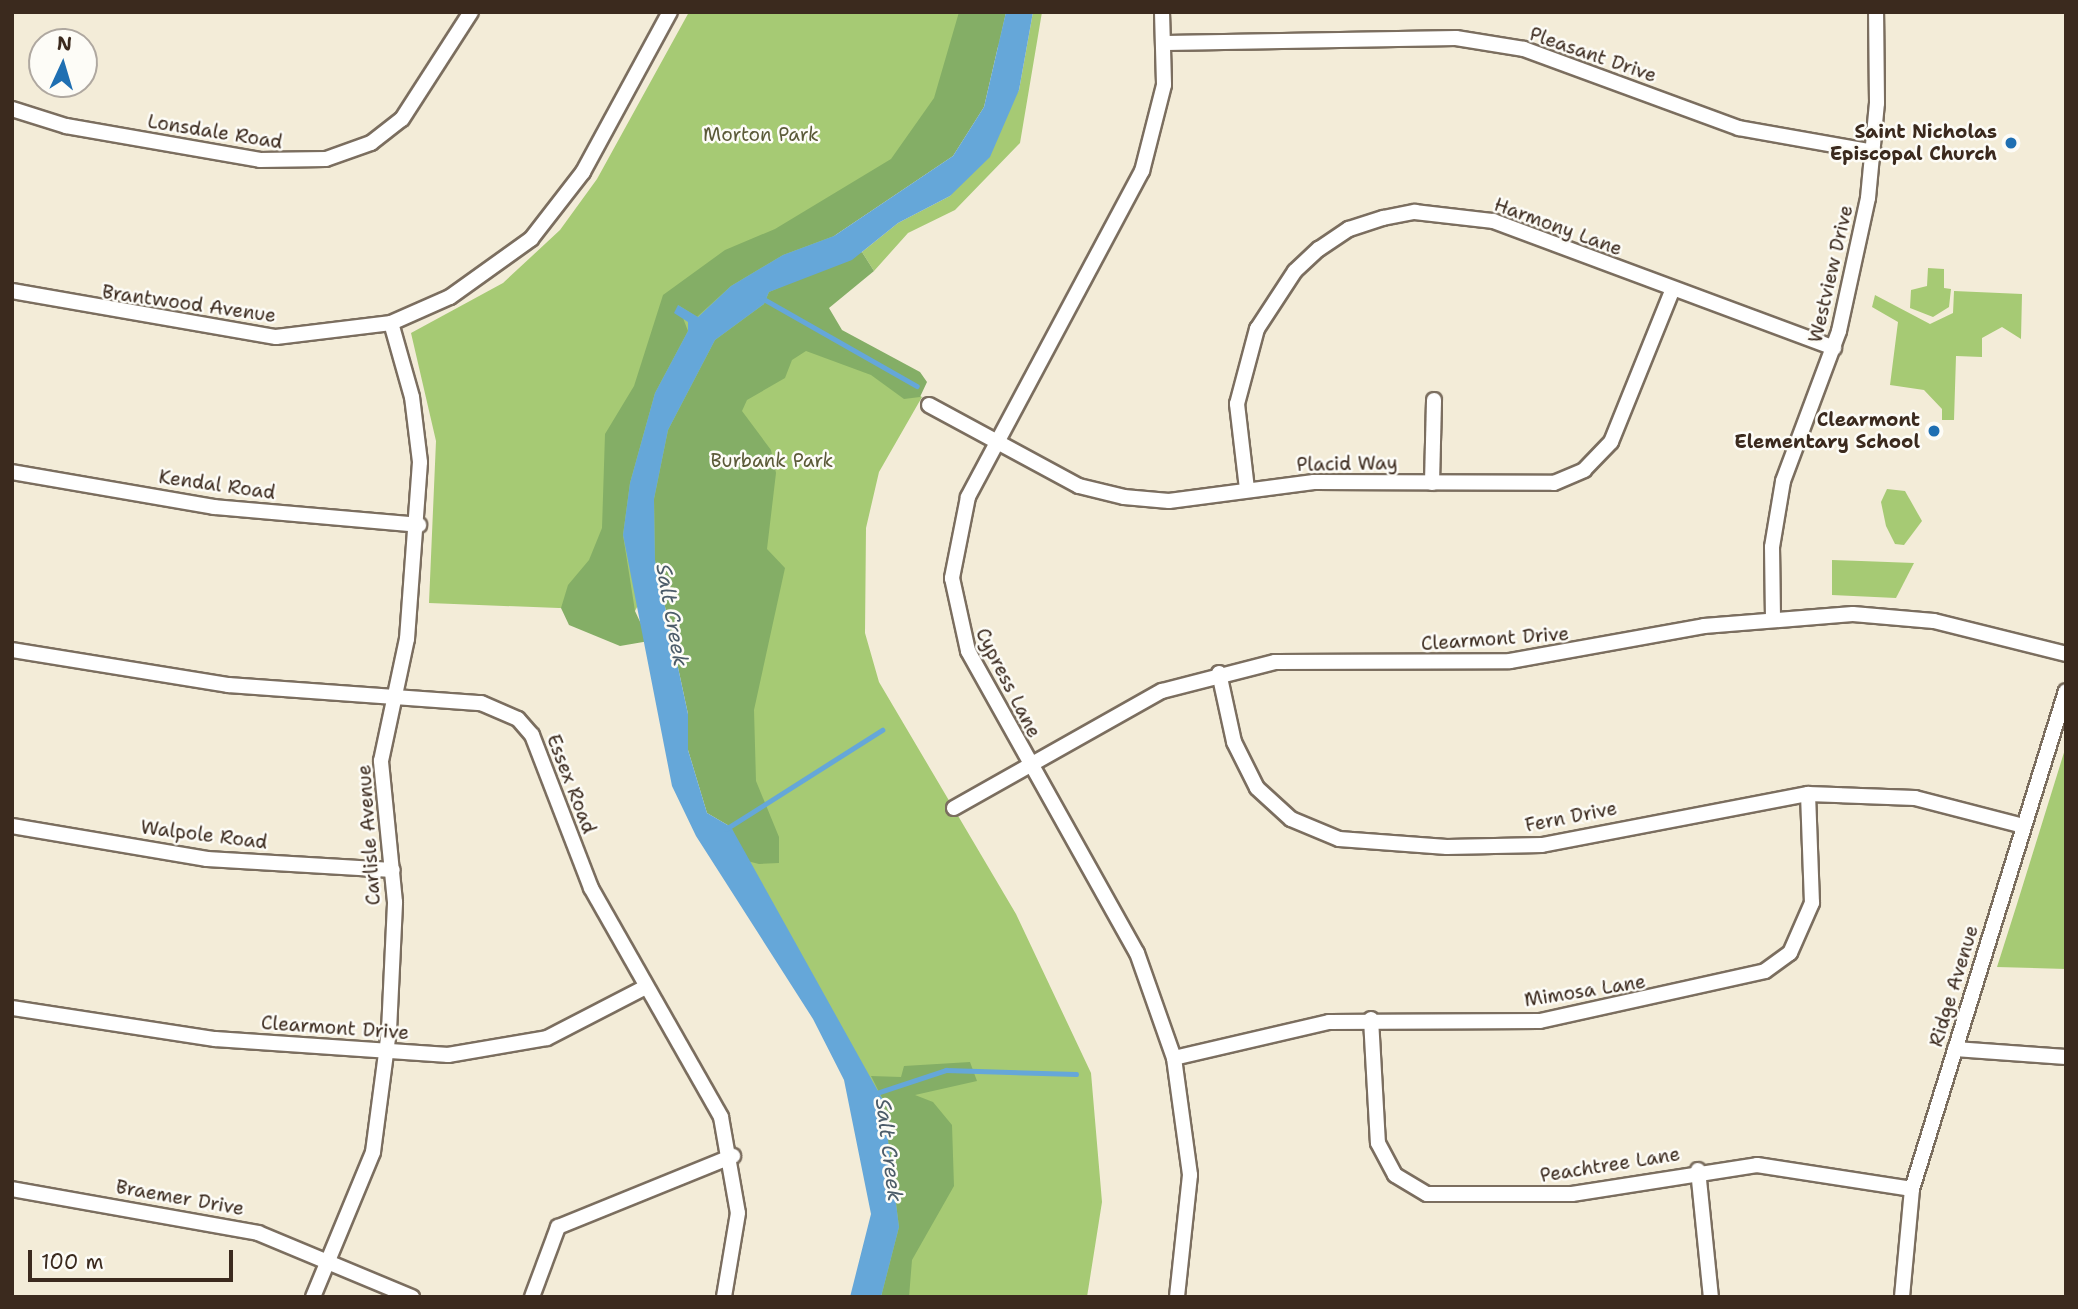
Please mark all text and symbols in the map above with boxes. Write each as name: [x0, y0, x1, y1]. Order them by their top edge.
street label: Pleasant Drive: [1526, 23, 1660, 87]
north arrow: [28, 28, 98, 98]
text: N: [56, 31, 73, 57]
street label: Lonsdale Road: [146, 110, 284, 154]
place label: Saint Nicholas Episcopal Church: [1830, 121, 1997, 165]
park label: Morton Park: [703, 124, 819, 146]
marker: Saint Nicholas Episcopal Church: [2003, 135, 2019, 151]
street label: Harmony Lane: [1491, 193, 1625, 261]
street label: Westview Drive: [1804, 203, 1858, 345]
street label: Brantwood Avenue: [101, 281, 277, 327]
place label: Clearmont Elementary School: [1734, 409, 1920, 453]
marker: Clearmont Elementary School: [1926, 423, 1942, 439]
park label: Burbank Park: [710, 450, 834, 472]
street label: Placid Way: [1296, 452, 1398, 476]
street label: Kendal Road: [157, 466, 277, 504]
water label: Salt Creek: [651, 562, 693, 668]
street label: Clearmont Drive: [1420, 622, 1570, 656]
street label: Cypress Lane: [971, 624, 1045, 742]
street label: Essex Road: [542, 731, 600, 837]
street label: Carlisle Avenue: [353, 764, 385, 906]
street label: Fern Drive: [1523, 797, 1619, 837]
street label: Walpole Road: [139, 816, 269, 854]
street label: Ridge Avenue: [1925, 923, 1983, 1049]
street label: Mimosa Lane: [1523, 970, 1647, 1012]
street label: Clearmont Drive: [260, 1011, 410, 1045]
water label: Salt Creek: [870, 1097, 908, 1203]
street label: Peachtree Lane: [1538, 1143, 1682, 1187]
street label: Braemer Drive: [114, 1175, 246, 1221]
scale bar: [32, 1236, 236, 1280]
text: 100 m: [41, 1248, 104, 1276]

